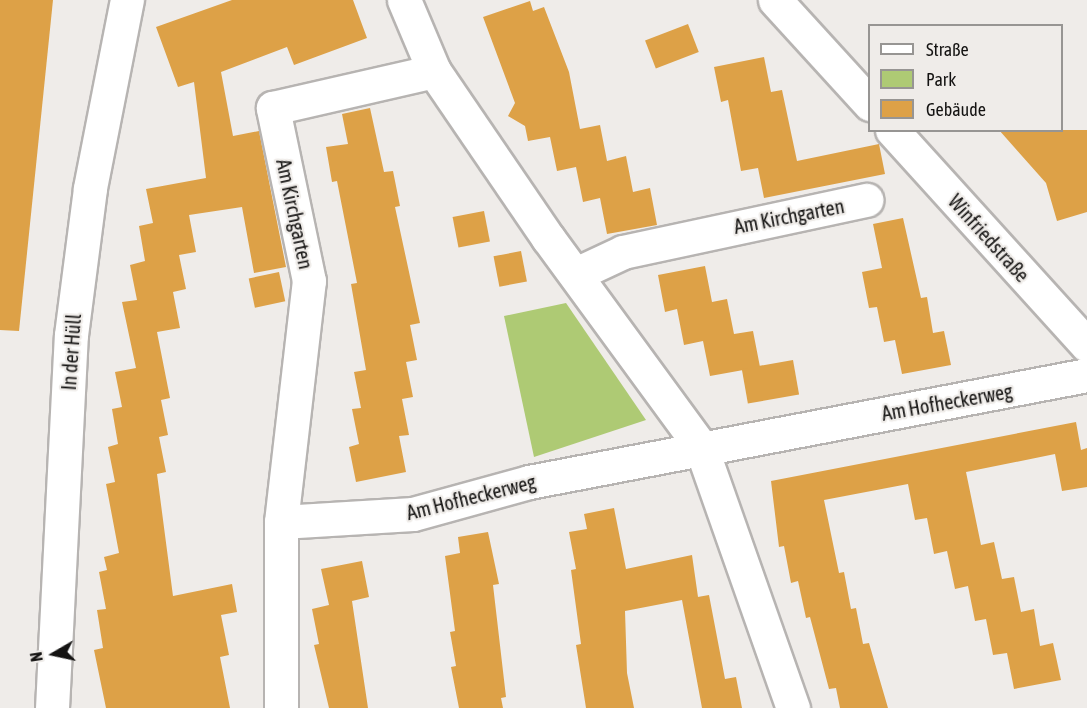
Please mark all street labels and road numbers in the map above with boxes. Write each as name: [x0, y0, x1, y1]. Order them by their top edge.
street label: Am Kirchgarten: [272, 157, 318, 271]
street label: Winfriedstraße: [943, 189, 1035, 287]
street label: Am Kirchgarten: [732, 194, 846, 238]
street label: In der Hüll: [56, 313, 86, 391]
street label: Am Hofheckerweg: [880, 379, 1014, 425]
street label: Am Hofheckerweg: [404, 469, 538, 525]

